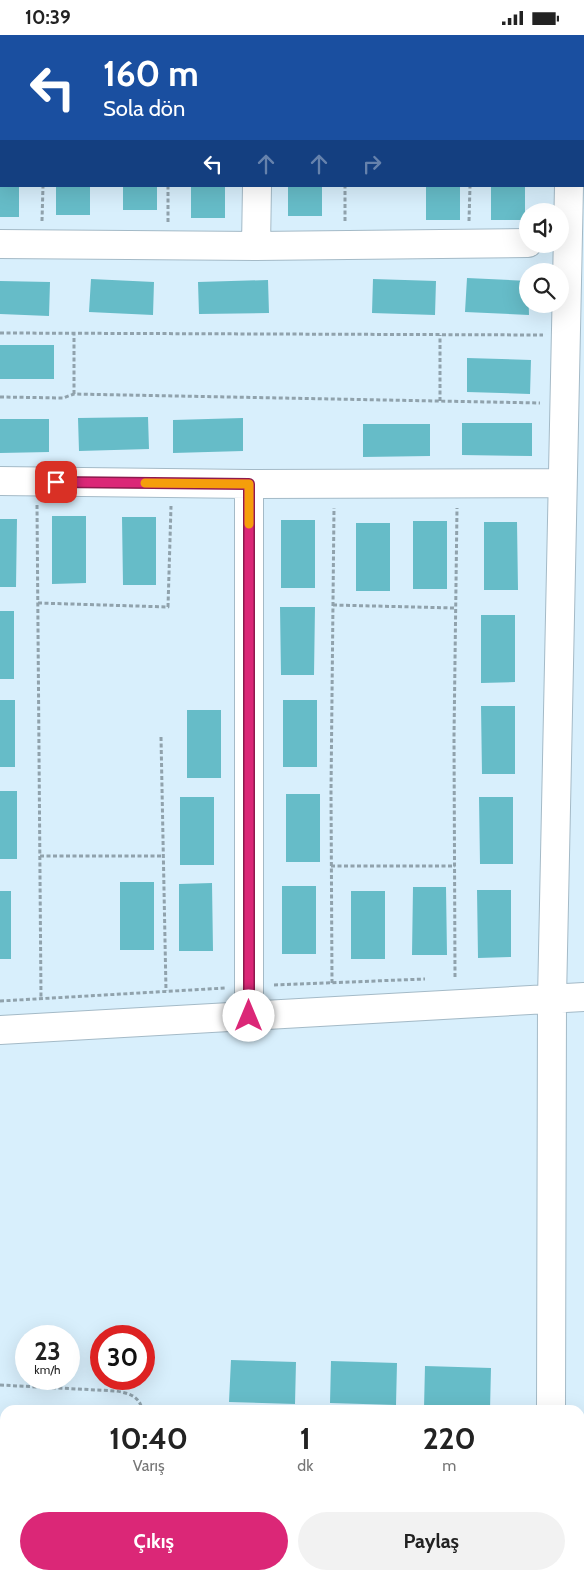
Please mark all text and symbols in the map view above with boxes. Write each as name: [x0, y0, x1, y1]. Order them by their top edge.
text: 10:39: [25, 6, 71, 29]
text: 160 m: [103, 52, 199, 95]
icon: left: [20, 55, 85, 120]
text: Sola dön: [103, 95, 185, 122]
icon: left: [199, 150, 227, 178]
icon: ahead: [252, 150, 280, 178]
icon: ahead: [305, 150, 333, 178]
icon: right: [358, 150, 386, 178]
map controls: [519, 203, 569, 313]
button: sound: [519, 203, 569, 253]
button: search: [519, 263, 569, 313]
pin: [35, 461, 77, 503]
icon: arrive: [42, 468, 70, 496]
position arrow: [222, 989, 274, 1041]
speed limit sign: 30: [90, 1325, 155, 1390]
text: 23: [34, 1336, 61, 1366]
text: km/h: [34, 1362, 61, 1377]
text: 10:40: [109, 1420, 188, 1457]
text: 1: [300, 1420, 311, 1457]
text: 220: [423, 1420, 476, 1457]
text: Varış: [133, 1456, 165, 1475]
text: dk: [297, 1456, 313, 1475]
text: m: [442, 1456, 456, 1475]
button: Çıkış: [20, 1512, 288, 1570]
button: Paylaş: [298, 1512, 565, 1570]

